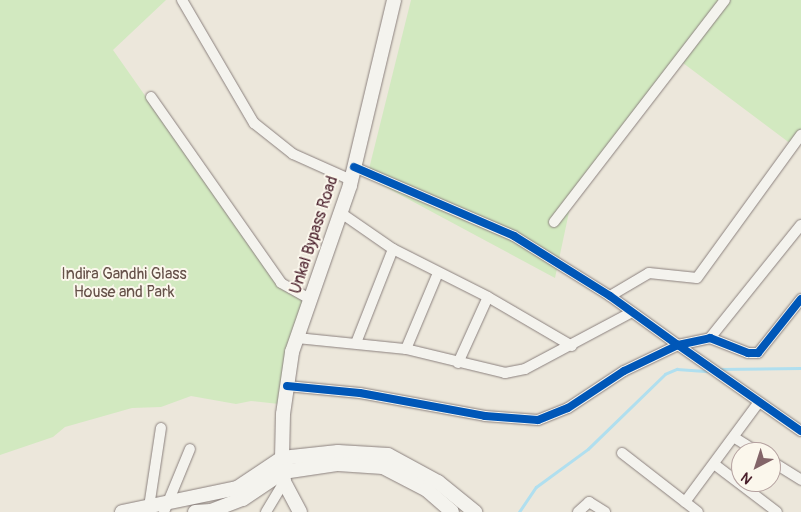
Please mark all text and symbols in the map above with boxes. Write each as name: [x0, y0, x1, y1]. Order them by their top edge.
street label: Unkal Bypass Road: [286, 174, 342, 296]
park label: Indira Gandhi Glass House and Park: [61, 264, 187, 302]
north arrow: [731, 442, 781, 492]
text: N: [738, 469, 756, 488]

